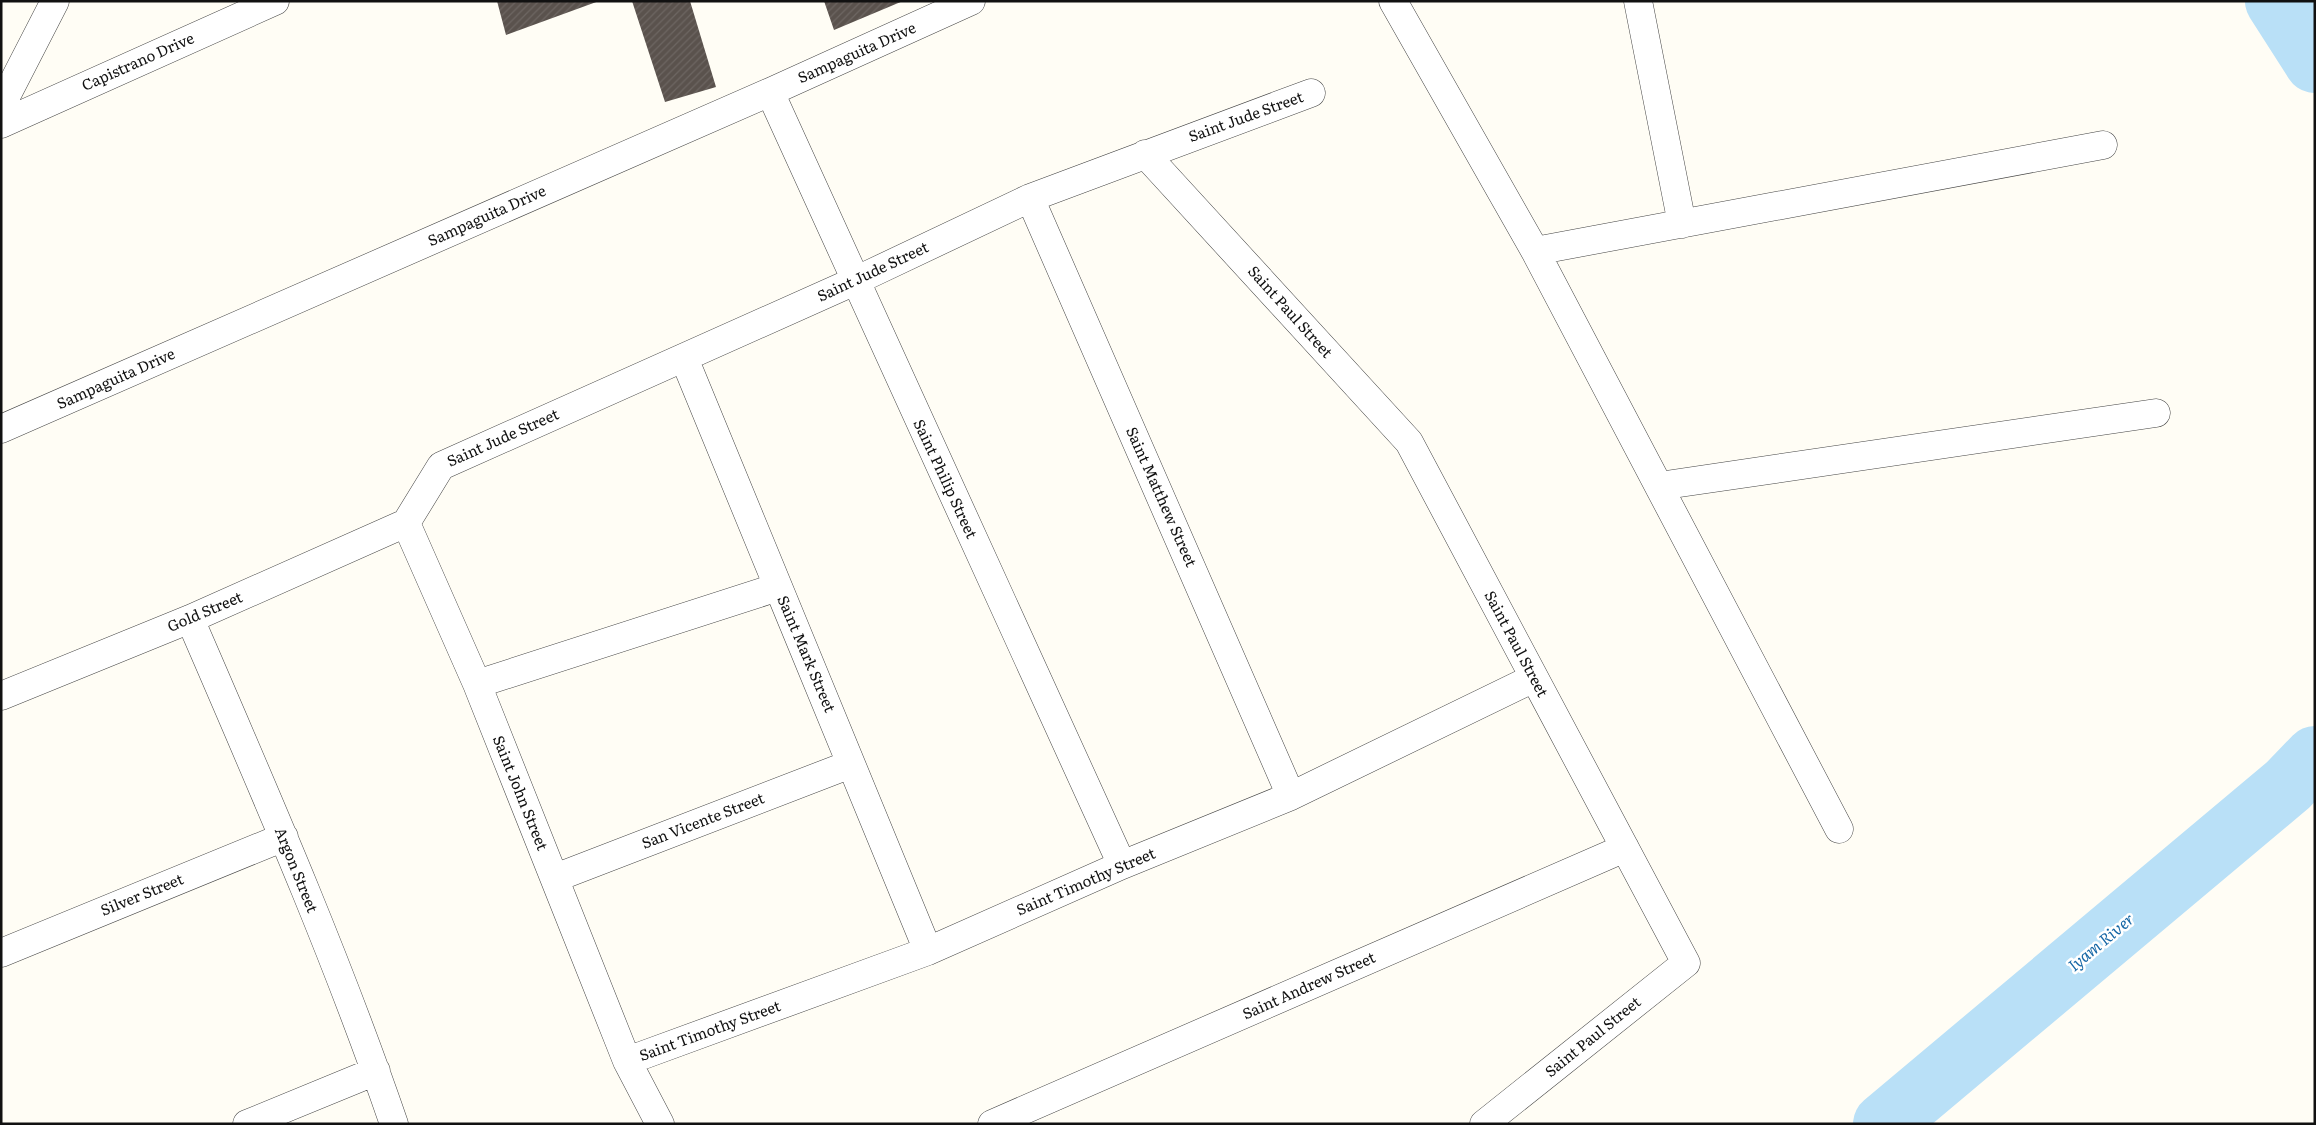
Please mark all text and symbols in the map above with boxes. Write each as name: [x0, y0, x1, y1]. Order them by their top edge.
street label: Sampaguita Drive: [794, 15, 919, 88]
street label: Capistrano Drive: [77, 25, 198, 96]
street label: Saint Jude Street: [1185, 84, 1306, 147]
street label: Sampaguita Drive: [424, 178, 549, 251]
street label: Saint Jude Street: [813, 235, 932, 307]
street label: Saint Paul Street: [1243, 260, 1339, 362]
street label: Sampaguita Drive: [53, 341, 178, 414]
street label: Saint Jude Street: [443, 402, 562, 472]
street label: Saint Philip Street: [909, 415, 984, 542]
street label: Saint Matthew Street: [1121, 423, 1204, 570]
street label: Gold Street: [163, 584, 246, 637]
street label: Saint Paul Street: [1480, 586, 1555, 701]
street label: Saint Mark Street: [772, 591, 842, 715]
street label: Saint John Street: [488, 731, 555, 853]
street label: San Vicente Street: [638, 786, 767, 854]
street label: Argon Street: [270, 823, 325, 916]
street label: Saint Timothy Street: [1012, 841, 1159, 920]
street label: Silver Street: [96, 867, 186, 921]
water label: Iyam River: [2062, 906, 2139, 976]
street label: Saint Andrew Street: [1238, 945, 1379, 1024]
street label: Saint Paul Street: [1539, 990, 1645, 1082]
street label: Saint Timothy Street: [635, 993, 783, 1066]

